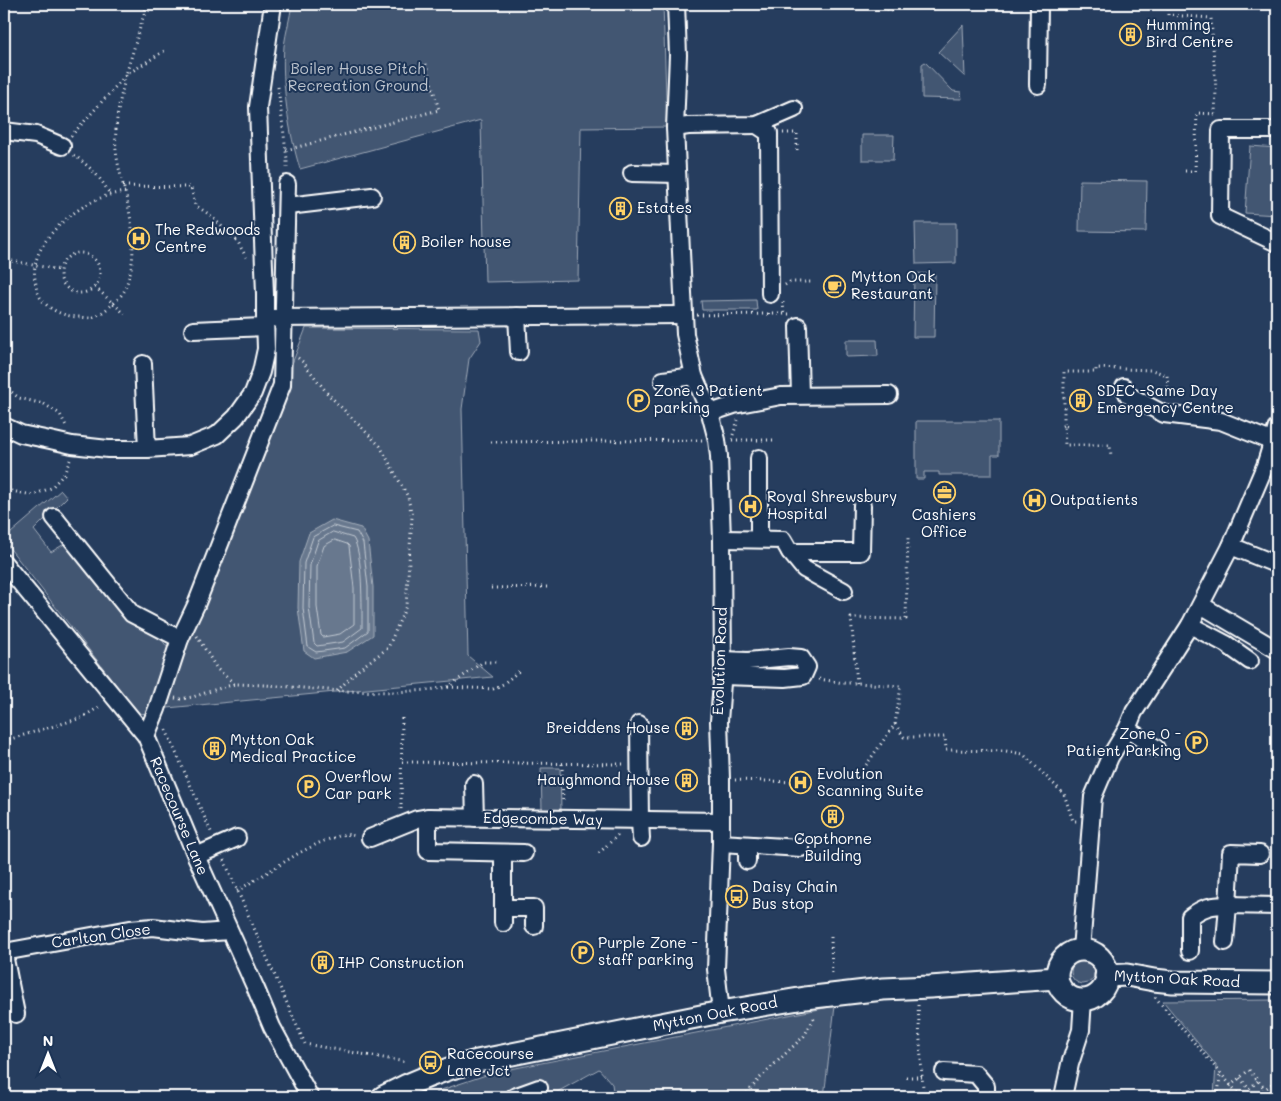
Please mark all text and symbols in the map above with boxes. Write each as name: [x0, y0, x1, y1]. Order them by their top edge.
place label: Humming Bird Centre: [1146, 14, 1233, 51]
building icon: Humming Bird Centre: [1118, 22, 1142, 46]
park label: Boiler House Pitch Recreation Ground: [288, 58, 428, 95]
building icon: Estates: [609, 196, 633, 220]
place label: Estates: [637, 197, 692, 217]
place label: The Redwoods Centre: [155, 219, 261, 256]
hospital icon: The Redwoods Centre: [127, 227, 151, 251]
building icon: Boiler house: [393, 230, 417, 254]
place label: Boiler house: [421, 231, 511, 251]
place label: Mytton Oak Restaurant: [851, 266, 935, 303]
cafe icon: Mytton Oak Restaurant: [823, 274, 847, 298]
place label: Zone 3 Patient parking: [654, 380, 763, 417]
place label: SDEC -Same Day Emergency Centre: [1097, 380, 1234, 417]
parking icon: Zone 3 Patient parking: [626, 388, 650, 412]
building icon: SDEC -Same Day Emergency Centre: [1069, 388, 1093, 412]
office icon: Cashiers Office: [932, 480, 956, 504]
place label: Royal Shrewsbury Hospital: [767, 486, 897, 523]
hospital icon: Outpatients: [1022, 488, 1046, 512]
place label: Outpatients: [1050, 489, 1138, 509]
hospital icon: Royal Shrewsbury Hospital: [739, 494, 763, 518]
place label: Cashiers Office: [912, 504, 976, 541]
street label: Evolution Road: [707, 607, 731, 715]
building icon: Breiddens House: [674, 716, 698, 740]
place label: Breiddens House: [546, 717, 670, 737]
place label: Zone 0 - Patient Parking: [1067, 723, 1181, 760]
place label: Mytton Oak Medical Practice: [230, 729, 356, 766]
parking icon: Zone 0 - Patient Parking: [1185, 731, 1209, 755]
building icon: Mytton Oak Medical Practice: [202, 737, 226, 761]
street label: Racecourse Lane: [146, 753, 214, 878]
place label: Evolution Scanning Suite: [817, 763, 924, 800]
place label: Overflow Car park: [325, 766, 392, 803]
building icon: Haughmond House: [674, 768, 698, 792]
place label: Haughmond House: [537, 769, 670, 789]
hospital icon: Evolution Scanning Suite: [789, 771, 813, 795]
parking icon: Overflow Car park: [297, 774, 321, 798]
building icon: Copthorne Building: [821, 804, 845, 828]
street label: Edgecombe Way: [483, 807, 603, 829]
place label: Copthorne Building: [794, 828, 872, 865]
place label: Daisy Chain Bus stop: [752, 876, 838, 913]
bus stop icon: Daisy Chain Bus stop: [724, 884, 748, 908]
street label: Carlton Close: [50, 918, 152, 952]
place label: Purple Zone - staff parking: [598, 932, 698, 969]
parking icon: Purple Zone - staff parking: [570, 940, 594, 964]
building icon: IHP Construction: [310, 951, 334, 975]
place label: IHP Construction: [338, 952, 464, 972]
street label: Mytton Oak Road: [1113, 965, 1241, 991]
street label: Mytton Oak Road: [651, 991, 779, 1035]
north arrow: [22, 1028, 72, 1078]
text: N: [43, 1031, 53, 1050]
place label: Racecourse Lane Jct: [447, 1043, 534, 1080]
bus stop icon: Racecourse Lane Jct: [419, 1051, 443, 1075]

